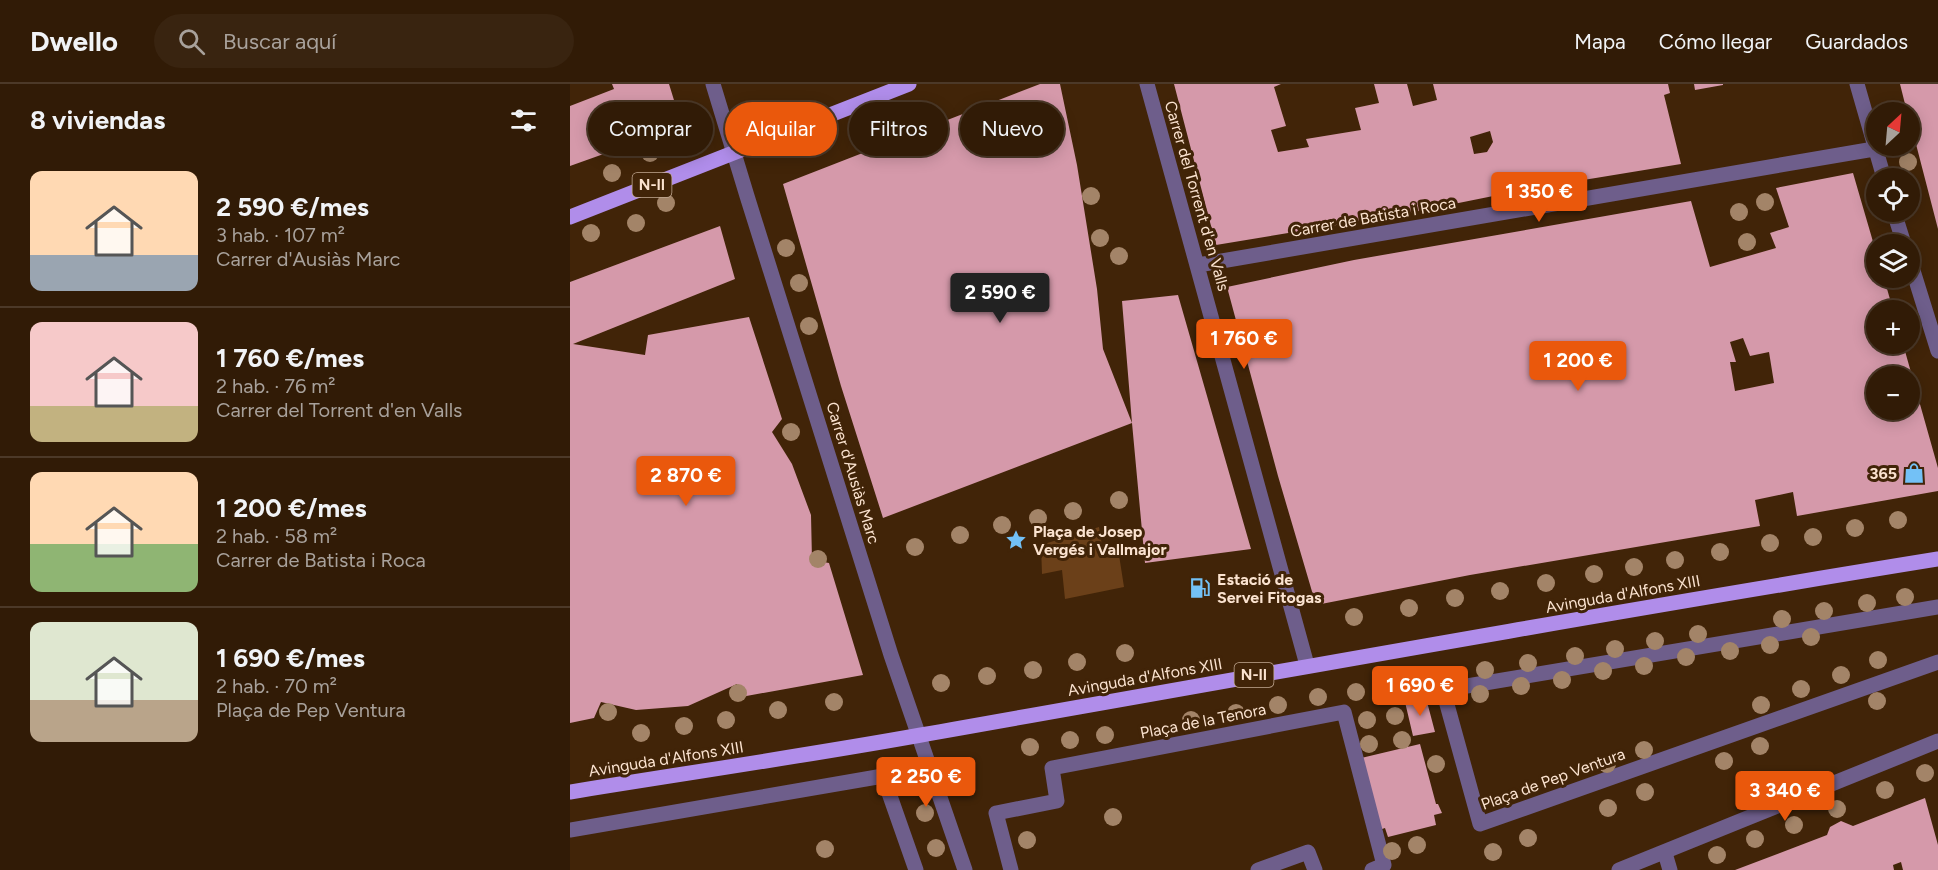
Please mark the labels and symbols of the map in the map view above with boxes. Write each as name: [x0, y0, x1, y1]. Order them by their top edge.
street label: Carrer del Torrent d'en Valls: [1161, 99, 1233, 293]
north arrow: [1866, 102, 1920, 156]
pin: 1 350 €: [1484, 172, 1594, 223]
road number: N-II: [632, 173, 671, 197]
street label: Carrer de Batista i Roca: [1289, 193, 1457, 241]
pin: 2 590 €: [945, 273, 1055, 324]
pin: 1 760 €: [1189, 319, 1299, 370]
pin: 1 200 €: [1523, 341, 1633, 392]
street label: Carrer d'Ausiàs Marc: [822, 400, 884, 547]
pin: 2 870 €: [631, 456, 741, 507]
shop icon: 365: [1902, 461, 1926, 485]
place label: 365: [1870, 464, 1897, 483]
place label: Plaça de Josep Vergés i Vallmajor: [1033, 522, 1166, 559]
place icon: Plaça de Josep Vergés i Vallmajor: [1004, 528, 1028, 552]
place label: Estació de Servei Fitogas: [1217, 570, 1322, 607]
street label: Avinguda d'Alfons XIII: [1544, 571, 1702, 617]
fuel station icon: Estació de Servei Fitogas: [1188, 576, 1212, 600]
street label: Avinguda d'Alfons XIII: [1066, 654, 1224, 700]
road number: N-II: [1234, 663, 1274, 687]
pin: 1 690 €: [1365, 666, 1475, 717]
street label: Plaça de la Tenora: [1138, 699, 1268, 743]
street label: Avinguda d'Alfons XIII: [587, 737, 745, 781]
street label: Plaça de Pep Ventura: [1478, 744, 1628, 814]
pin: 2 250 €: [871, 757, 981, 808]
pin: 3 340 €: [1730, 771, 1840, 822]

